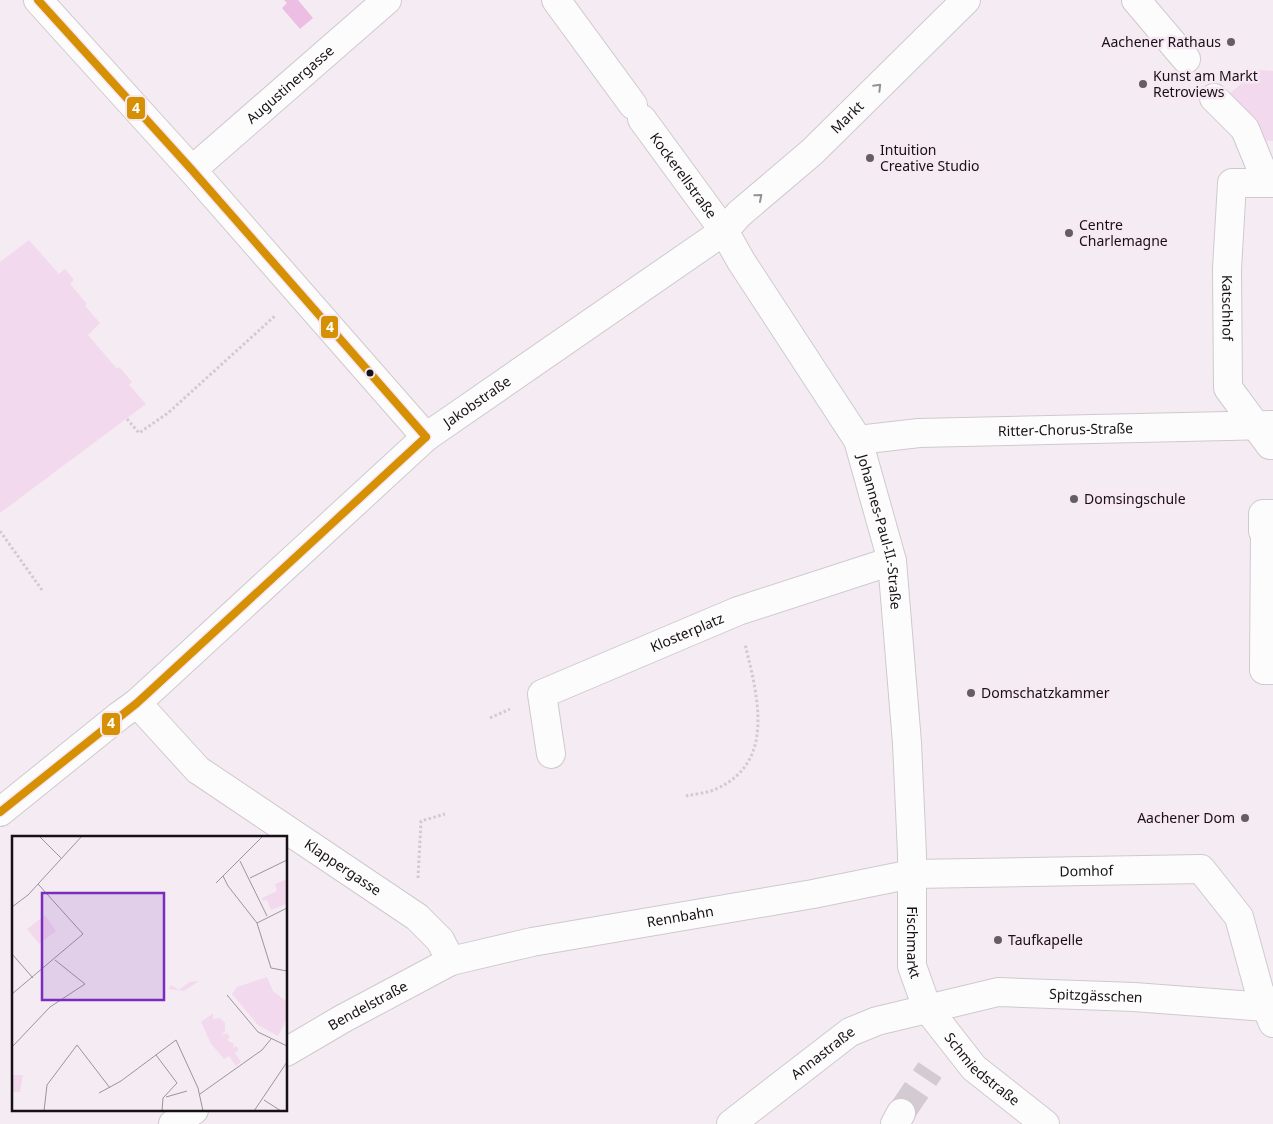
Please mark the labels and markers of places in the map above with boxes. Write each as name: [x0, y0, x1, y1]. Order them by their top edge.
place label: Aachener Rathaus: [1101, 32, 1221, 51]
marker: Aachener Rathaus: [1225, 36, 1237, 48]
place label: Kunst am Markt Retroviews: [1153, 66, 1258, 101]
marker: Kunst am Markt Retroviews: [1137, 78, 1149, 90]
place label: Intuition Creative Studio: [880, 140, 980, 175]
marker: Intuition Creative Studio: [864, 152, 876, 164]
place label: Centre Charlemagne: [1079, 215, 1168, 250]
marker: Centre Charlemagne: [1063, 227, 1075, 239]
unlabelled marker: [365, 368, 375, 378]
place label: Domsingschule: [1084, 489, 1186, 508]
marker: Domsingschule: [1068, 493, 1080, 505]
place label: Domschatzkammer: [981, 683, 1110, 702]
marker: Domschatzkammer: [965, 687, 977, 699]
place label: Aachener Dom: [1137, 808, 1235, 827]
marker: Aachener Dom: [1239, 812, 1251, 824]
place label: Taufkapelle: [1008, 930, 1083, 949]
marker: Taufkapelle: [992, 934, 1004, 946]

